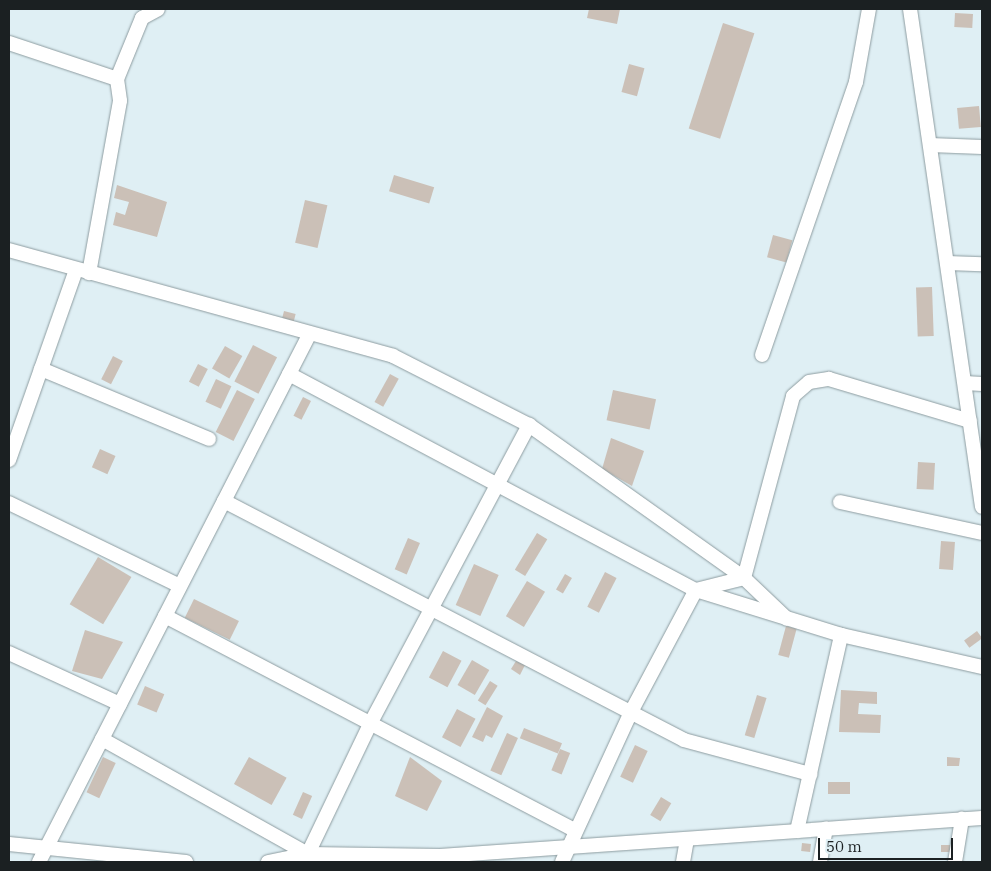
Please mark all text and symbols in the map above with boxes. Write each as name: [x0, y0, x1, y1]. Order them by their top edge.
scale bar: [821, 828, 956, 860]
text: 50 m: [826, 837, 862, 856]

